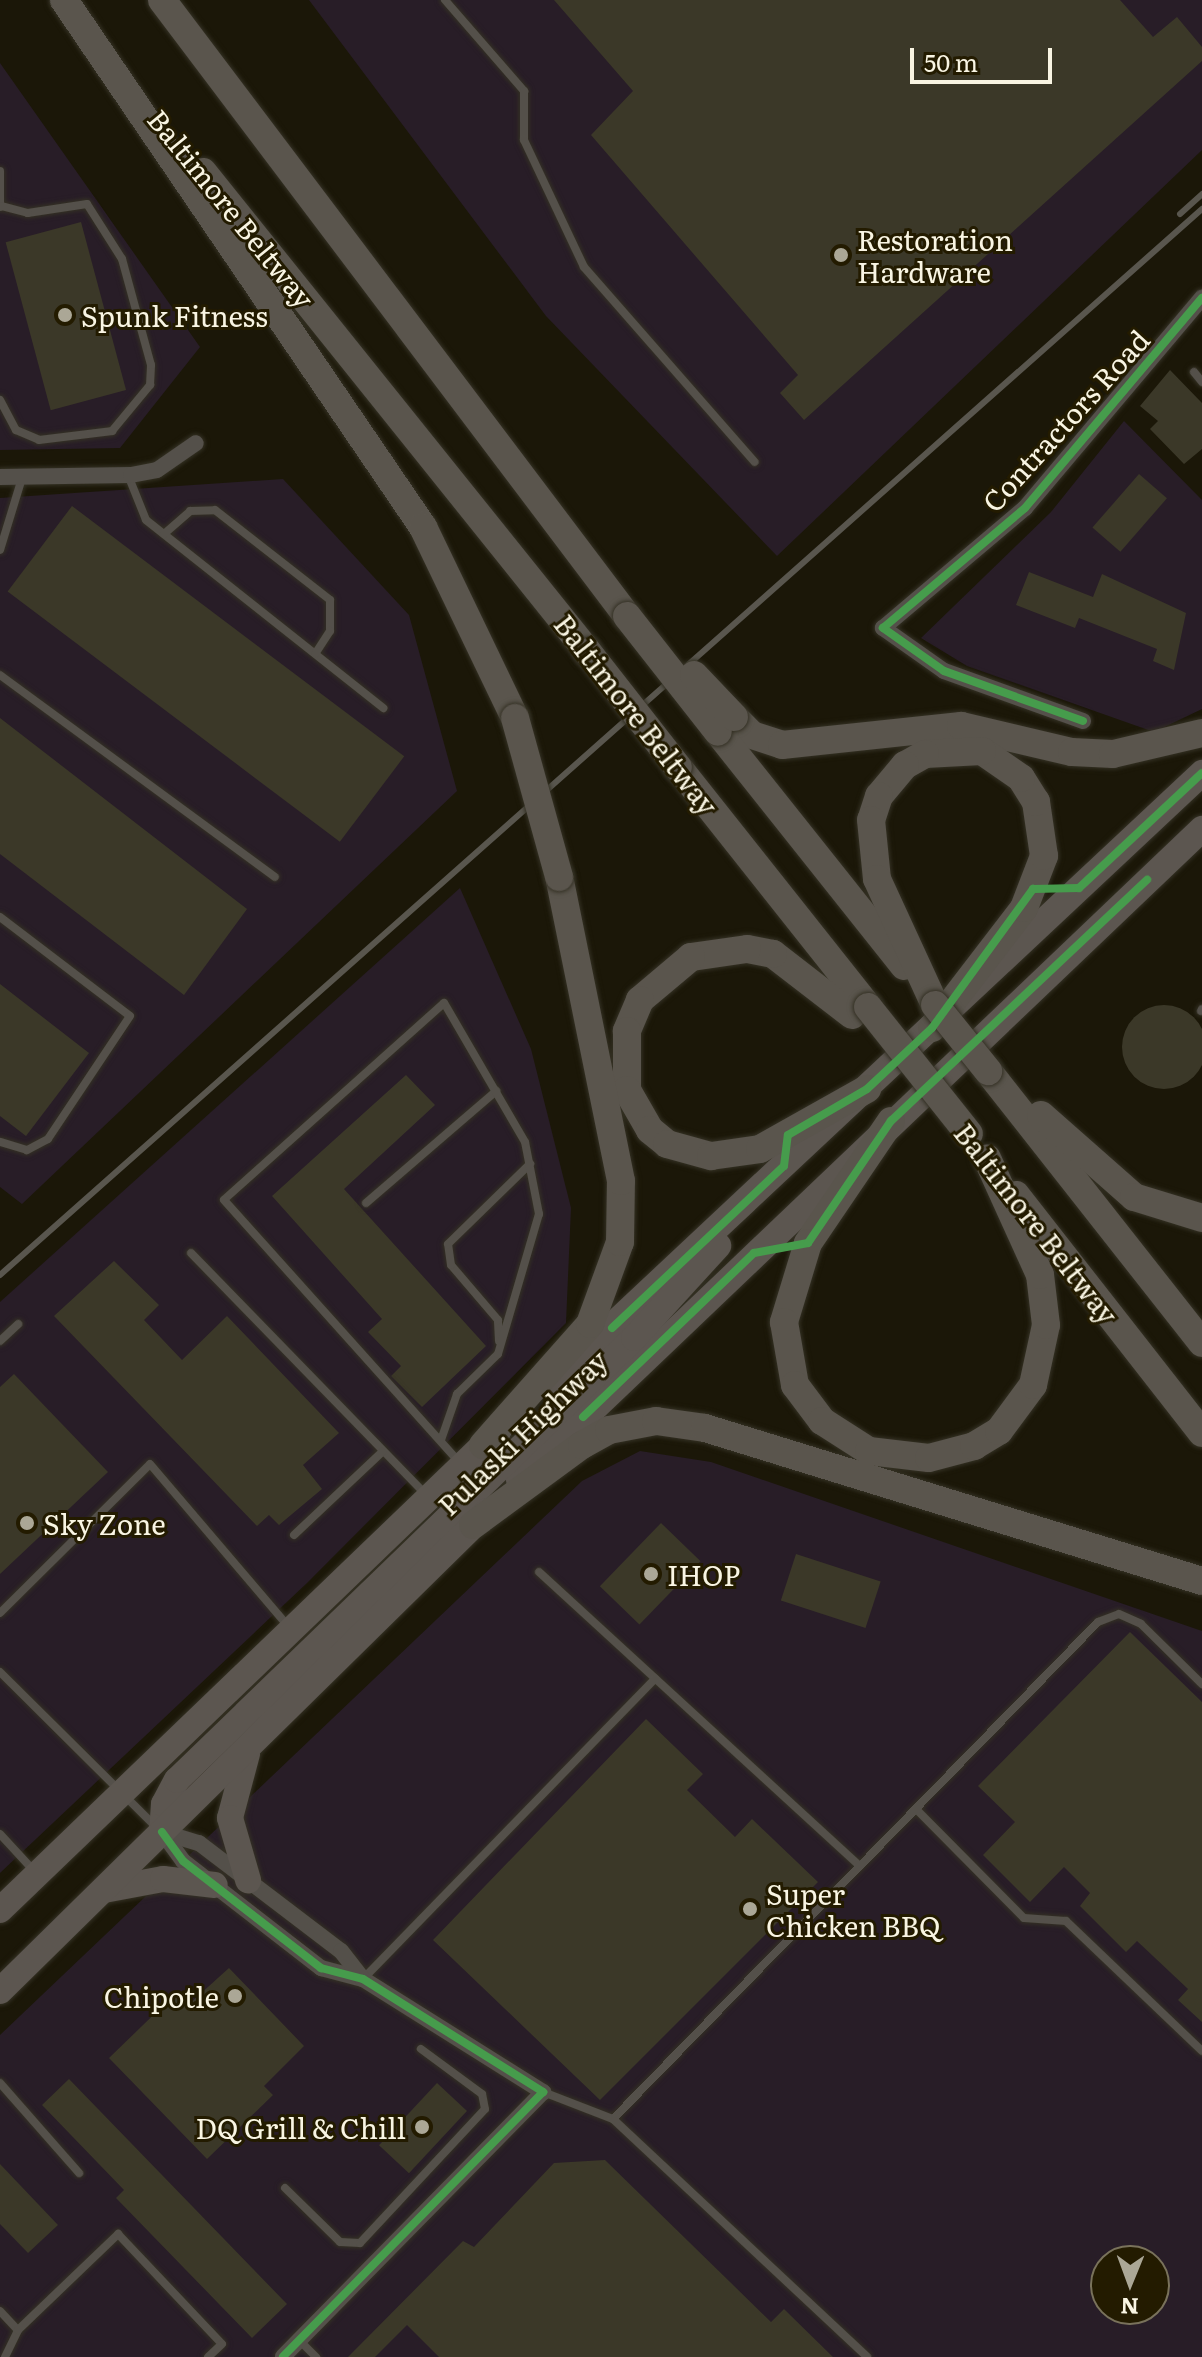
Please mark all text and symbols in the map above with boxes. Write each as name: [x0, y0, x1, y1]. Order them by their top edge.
scale bar: [914, 32, 1056, 82]
text: 50 m: [924, 44, 978, 79]
street label: Baltimore Beltway: [142, 102, 322, 314]
place label: Restoration Hardware: [857, 222, 1013, 288]
marker: Restoration Hardware: [832, 246, 850, 264]
place label: Spunk Fitness: [81, 298, 268, 332]
marker: Spunk Fitness: [56, 306, 74, 324]
street label: Contractors Road: [975, 322, 1155, 518]
street label: Baltimore Beltway: [548, 607, 726, 821]
street label: Baltimore Beltway: [948, 1116, 1126, 1330]
street label: Pulaski Highway: [430, 1343, 614, 1521]
place label: Sky Zone: [43, 1506, 166, 1540]
marker: Sky Zone: [18, 1514, 36, 1532]
place label: IHOP: [667, 1557, 740, 1591]
marker: IHOP: [642, 1565, 660, 1583]
place label: Super Chicken BBQ: [766, 1876, 940, 1942]
marker: Super Chicken BBQ: [741, 1900, 759, 1918]
place label: Chipotle: [104, 1979, 219, 2013]
marker: Chipotle: [226, 1987, 244, 2005]
place label: DQ Grill & Chill: [196, 2110, 406, 2144]
marker: DQ Grill & Chill: [413, 2118, 431, 2136]
north arrow: [1090, 2245, 1170, 2325]
text: N: [1120, 2291, 1139, 2324]

